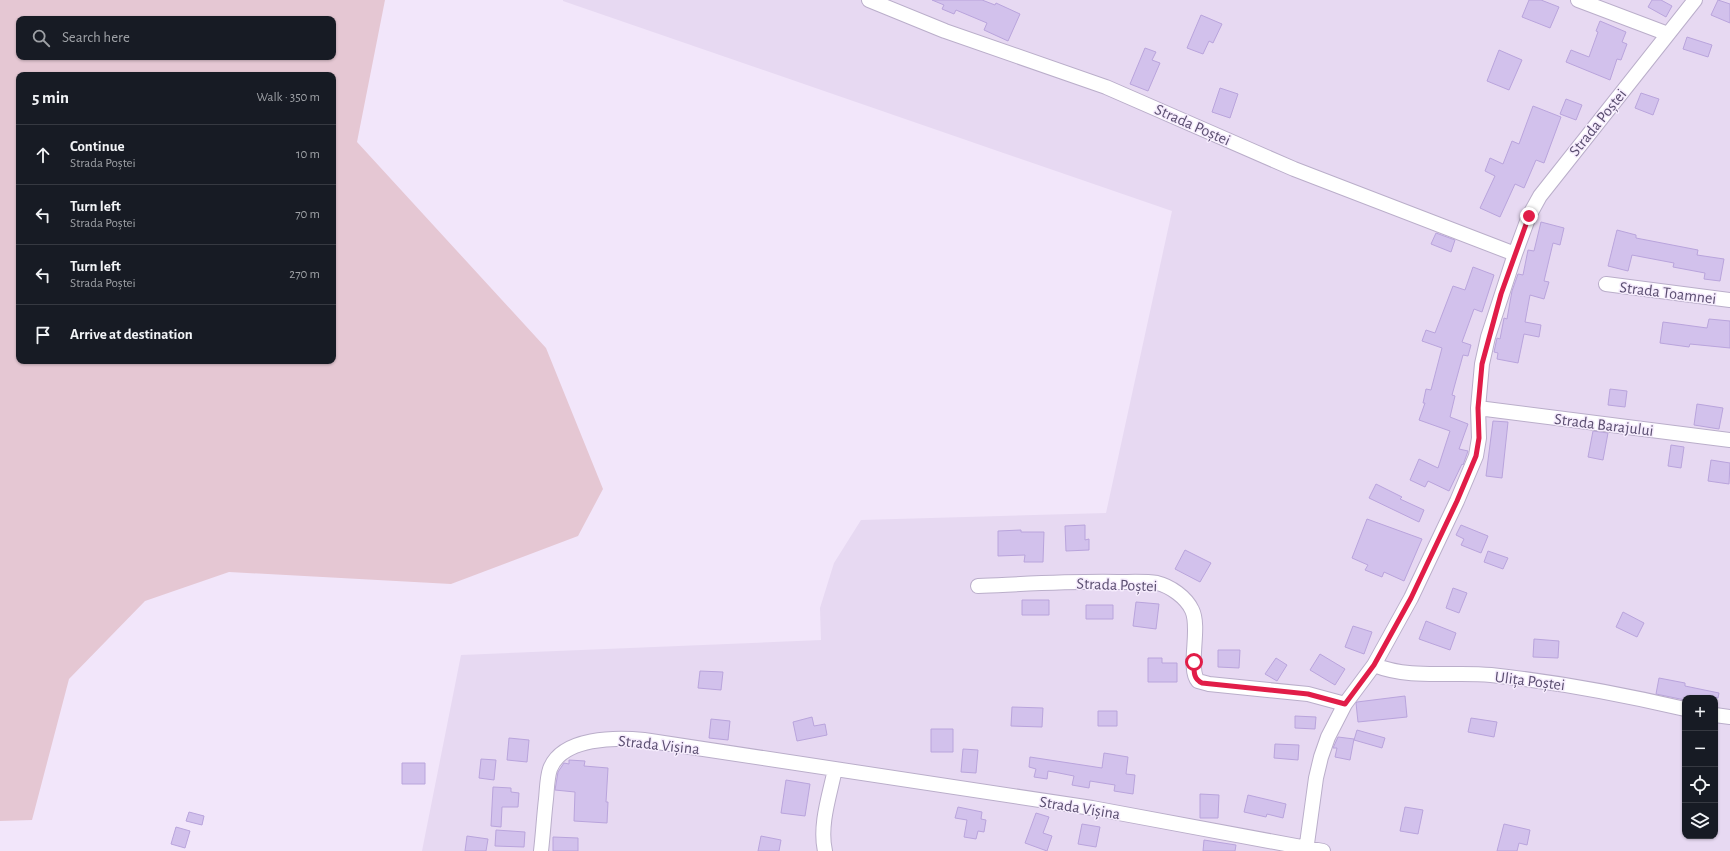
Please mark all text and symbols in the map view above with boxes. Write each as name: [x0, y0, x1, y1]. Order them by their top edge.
search box: [16, 16, 336, 60]
icon: search: [30, 27, 52, 49]
text: Search here: [62, 30, 130, 45]
street label: Strada Poștei: [1566, 86, 1631, 160]
text: 5 min: [32, 89, 69, 106]
text: Walk · 350 m: [256, 91, 320, 104]
street label: Strada Poștei: [1152, 101, 1233, 151]
text: Continue: [70, 139, 125, 154]
icon: ahead: [32, 144, 54, 166]
text: 10 m: [296, 148, 320, 161]
text: Strada Poștei: [70, 157, 136, 170]
text: Turn left: [70, 199, 121, 214]
icon: left: [32, 204, 54, 226]
route end: [1520, 207, 1538, 225]
text: 70 m: [295, 208, 320, 221]
text: Strada Poștei: [70, 217, 136, 230]
text: Turn left: [70, 259, 121, 274]
icon: left: [32, 264, 54, 286]
text: 270 m: [289, 268, 320, 281]
text: Strada Poștei: [70, 277, 136, 290]
street label: Strada Toamnei: [1619, 279, 1717, 307]
icon: arrive: [32, 324, 54, 346]
text: Arrive at destination: [70, 327, 193, 342]
street label: Strada Barajului: [1553, 411, 1654, 440]
street label: Strada Poștei: [1076, 576, 1158, 596]
route start: [1185, 653, 1203, 671]
street label: Ulița Poștei: [1494, 669, 1566, 695]
map controls: [1682, 695, 1718, 839]
button: +: [1682, 695, 1718, 731]
button: −: [1682, 731, 1718, 767]
street label: Strada Vișina: [617, 733, 700, 759]
button: locate: [1682, 767, 1718, 803]
street label: Strada Vișina: [1038, 794, 1121, 824]
button: layers: [1682, 803, 1718, 839]

